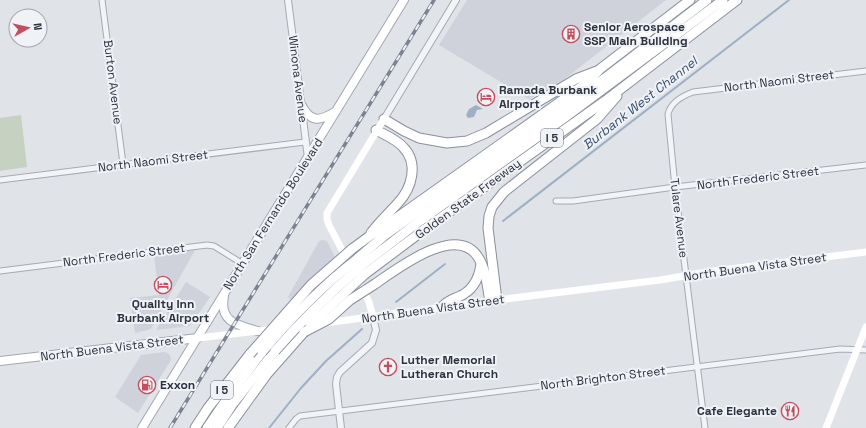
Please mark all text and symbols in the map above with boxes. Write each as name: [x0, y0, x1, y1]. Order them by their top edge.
north arrow: [8, 8, 48, 48]
place label: Senior Aerospace SSP Main Building: [584, 19, 688, 49]
text: N: [30, 22, 45, 31]
building icon: Senior Aerospace SSP Main Building: [561, 24, 581, 44]
street label: Winona Avenue: [285, 34, 311, 124]
street label: Burton Avenue: [100, 39, 126, 125]
water label: Burbank West Channel: [579, 52, 702, 153]
street label: North Naomi Street: [723, 66, 835, 96]
place label: Ramada Burbank Airport: [499, 82, 597, 112]
hotel icon: Ramada Burbank Airport: [476, 87, 496, 107]
road number: I 5: [541, 129, 563, 147]
street label: North San Fernando Boulevard: [220, 135, 326, 293]
street label: North Naomi Street: [97, 146, 209, 176]
street label: Golden State Freeway: [412, 155, 524, 243]
street label: North Frederic Street: [696, 163, 820, 193]
street label: Tulare Avenue: [666, 177, 692, 259]
street label: North Frederic Street: [62, 240, 186, 270]
street label: North Buena Vista Street: [683, 249, 827, 285]
hotel icon: Quality Inn Burbank Airport: [153, 275, 173, 295]
street label: North Buena Vista Street: [361, 291, 505, 327]
place label: Quality Inn Burbank Airport: [117, 296, 209, 326]
street label: North Buena Vista Street: [39, 331, 185, 365]
place label: Luther Memorial Lutheran Church: [401, 352, 498, 382]
church icon: Luther Memorial Lutheran Church: [378, 357, 398, 377]
street label: North Brighton Street: [539, 362, 667, 394]
fuel station icon: Exxon: [137, 375, 157, 395]
place label: Exxon: [160, 377, 195, 393]
road number: I 5: [211, 381, 233, 399]
restaurant icon: Cafe Elegante: [780, 401, 800, 421]
place label: Cafe Elegante: [697, 403, 777, 419]

